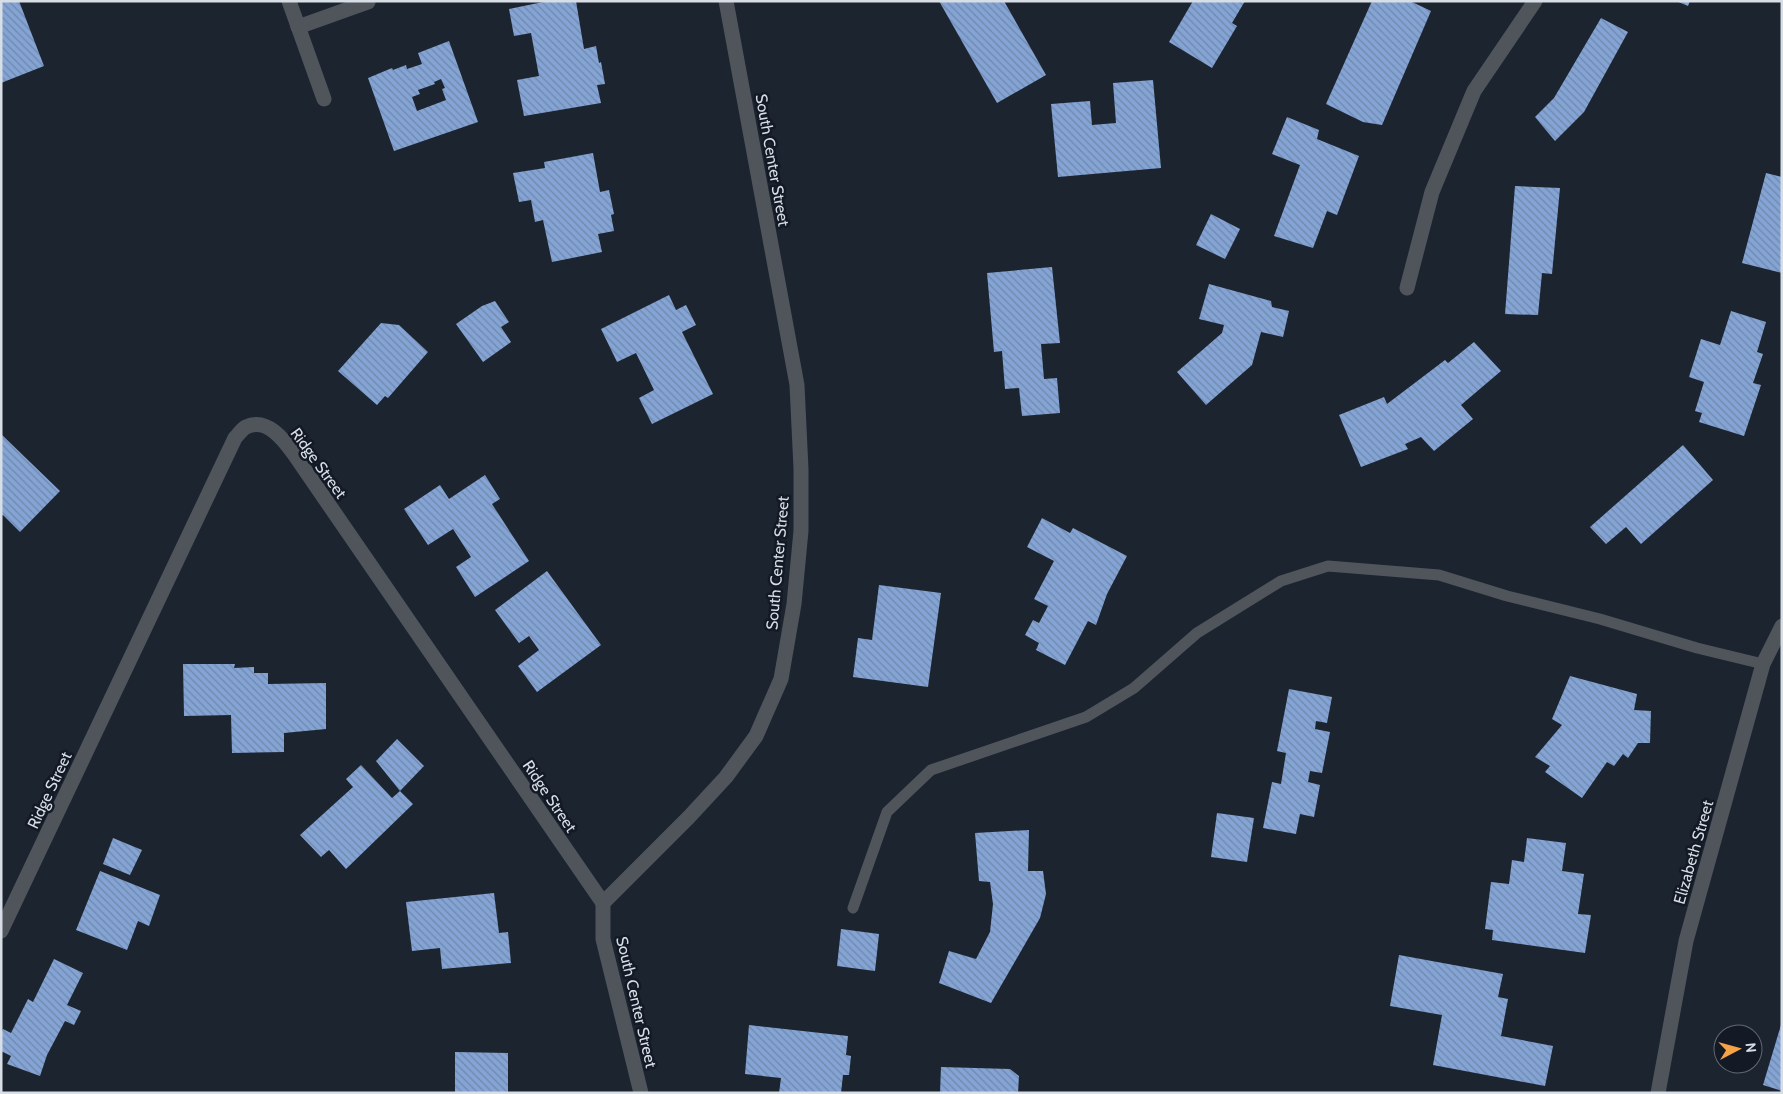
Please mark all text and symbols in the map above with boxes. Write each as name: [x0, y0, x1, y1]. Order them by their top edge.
street label: South Center Street: [752, 92, 794, 228]
street label: Ridge Street: [287, 424, 351, 503]
street label: South Center Street: [762, 495, 793, 631]
street label: Ridge Street: [23, 748, 76, 832]
street label: Ridge Street: [519, 757, 581, 836]
street label: Elizabeth Street: [1670, 797, 1718, 906]
street label: South Center Street: [612, 935, 661, 1070]
north arrow: [1713, 1024, 1763, 1074]
text: N: [1741, 1042, 1760, 1054]

